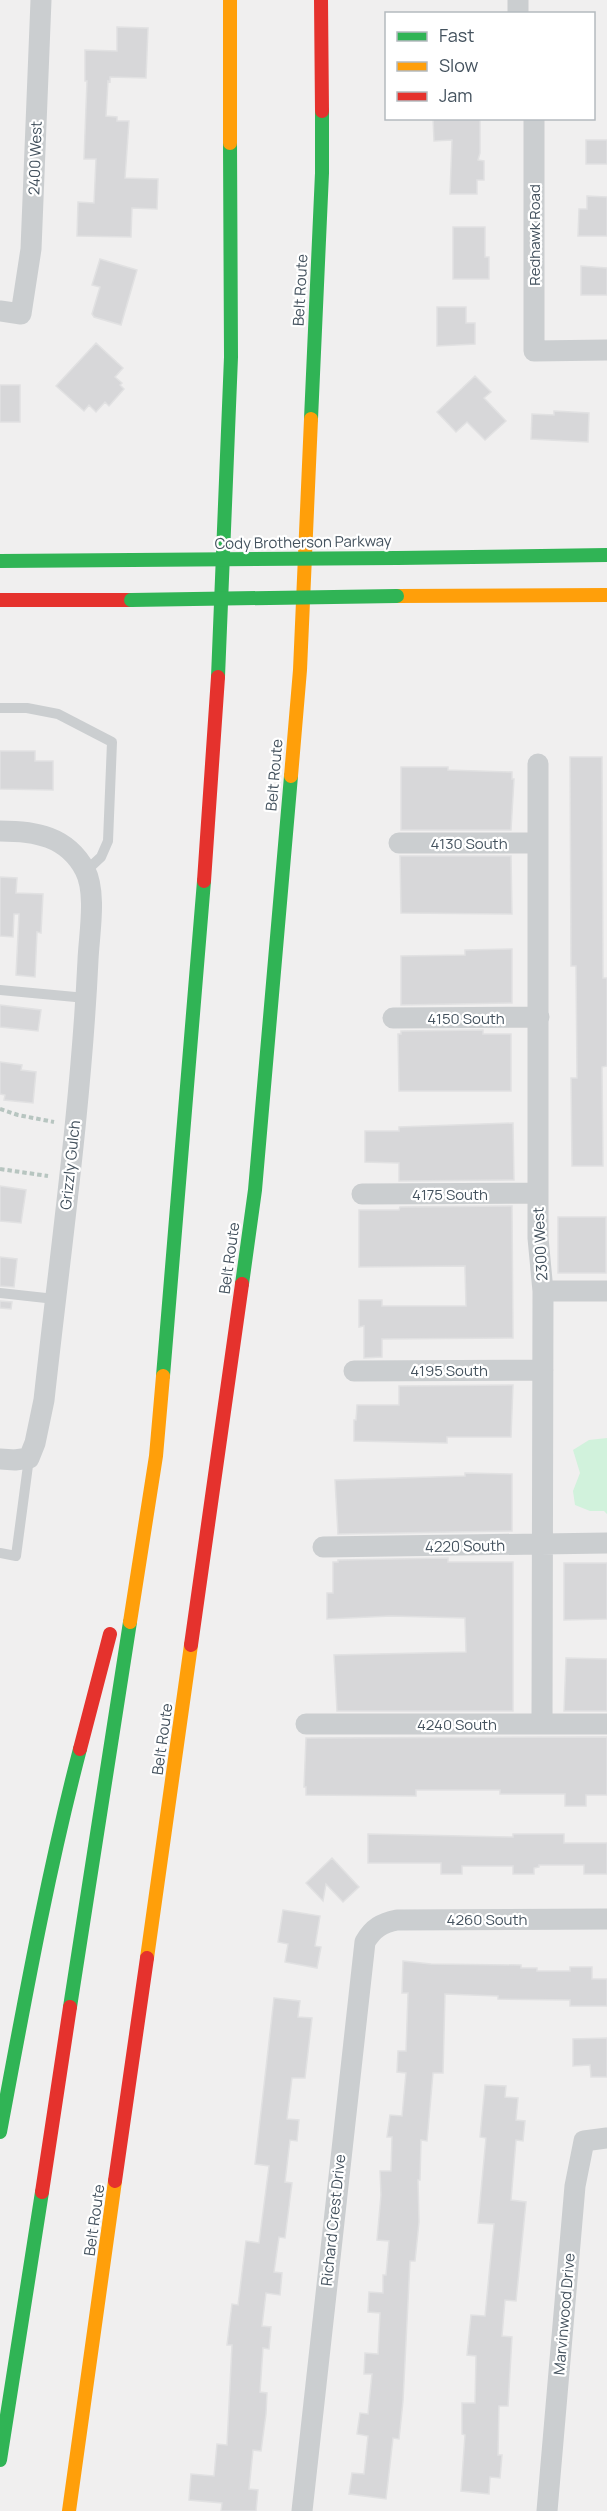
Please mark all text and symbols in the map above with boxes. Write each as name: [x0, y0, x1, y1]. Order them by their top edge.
legend: [385, 12, 595, 120]
text: Fast: [439, 23, 474, 47]
text: Slow: [439, 53, 479, 77]
text: Jam: [439, 83, 473, 107]
street label: 2400 West: [23, 121, 47, 195]
street label: Redhawk Road: [524, 184, 545, 286]
street label: Belt Route: [288, 253, 312, 327]
street label: Cody Brotherson Parkway: [214, 530, 392, 554]
street label: Belt Route: [260, 738, 288, 812]
street label: 4130 South: [430, 833, 508, 854]
street label: 4150 South: [427, 1008, 505, 1029]
street label: Grizzly Gulch: [55, 1119, 85, 1211]
street label: 4175 South: [412, 1184, 488, 1205]
street label: 2300 West: [528, 1207, 552, 1281]
street label: Belt Route: [214, 1221, 244, 1295]
street label: 4195 South: [410, 1360, 488, 1381]
street label: 4220 South: [425, 1535, 505, 1557]
street label: Belt Route: [147, 1702, 177, 1776]
street label: 4240 South: [417, 1714, 497, 1735]
street label: 4260 South: [447, 1909, 527, 1930]
street label: Richard Crest Drive: [316, 2153, 350, 2287]
street label: Belt Route: [79, 2183, 109, 2257]
street label: Marvinwood Drive: [548, 2252, 580, 2376]

